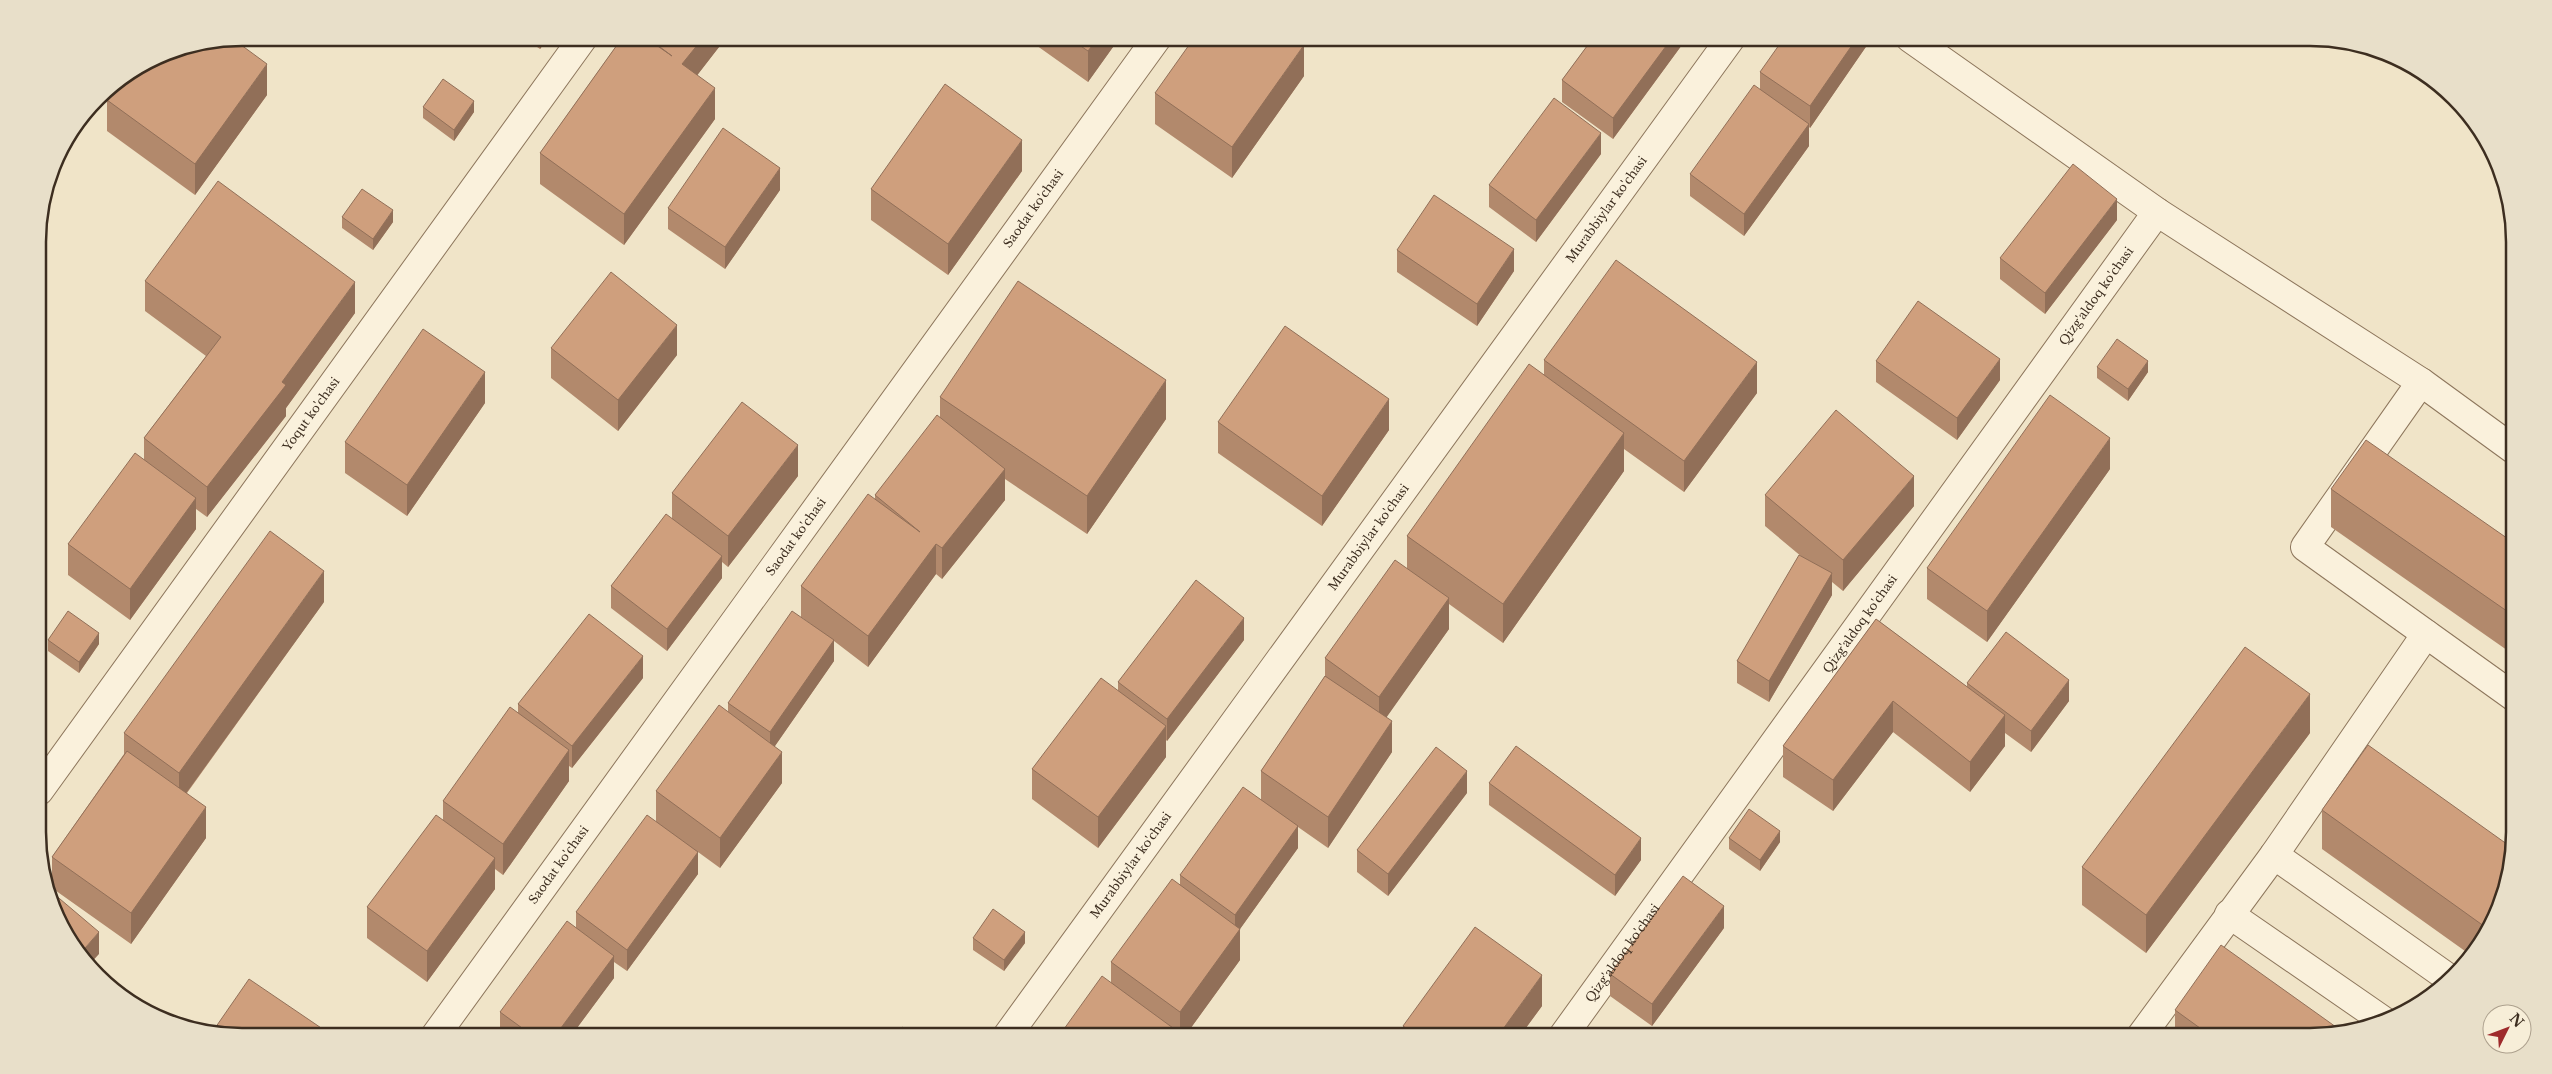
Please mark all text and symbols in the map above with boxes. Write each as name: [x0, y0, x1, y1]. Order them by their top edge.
street label: Murabbiylar ko'chasi: [1563, 153, 1650, 265]
street label: Saodat ko'chasi: [1000, 166, 1066, 250]
street label: Qizg'aldoq ko'chasi: [2055, 244, 2136, 348]
street label: Yoqut ko'chasi: [279, 374, 342, 454]
street label: Murabbiylar ko'chasi: [1325, 481, 1412, 593]
street label: Saodat ko'chasi: [762, 495, 829, 579]
street label: Qizg'aldoq ko'chasi: [1819, 572, 1900, 676]
street label: Murabbiylar ko'chasi: [1087, 809, 1174, 921]
street label: Saodat ko'chasi: [525, 823, 592, 907]
street label: Qizg'aldoq ko'chasi: [1582, 901, 1663, 1005]
north arrow: [2482, 1004, 2532, 1054]
text: N: [2506, 1009, 2528, 1031]

